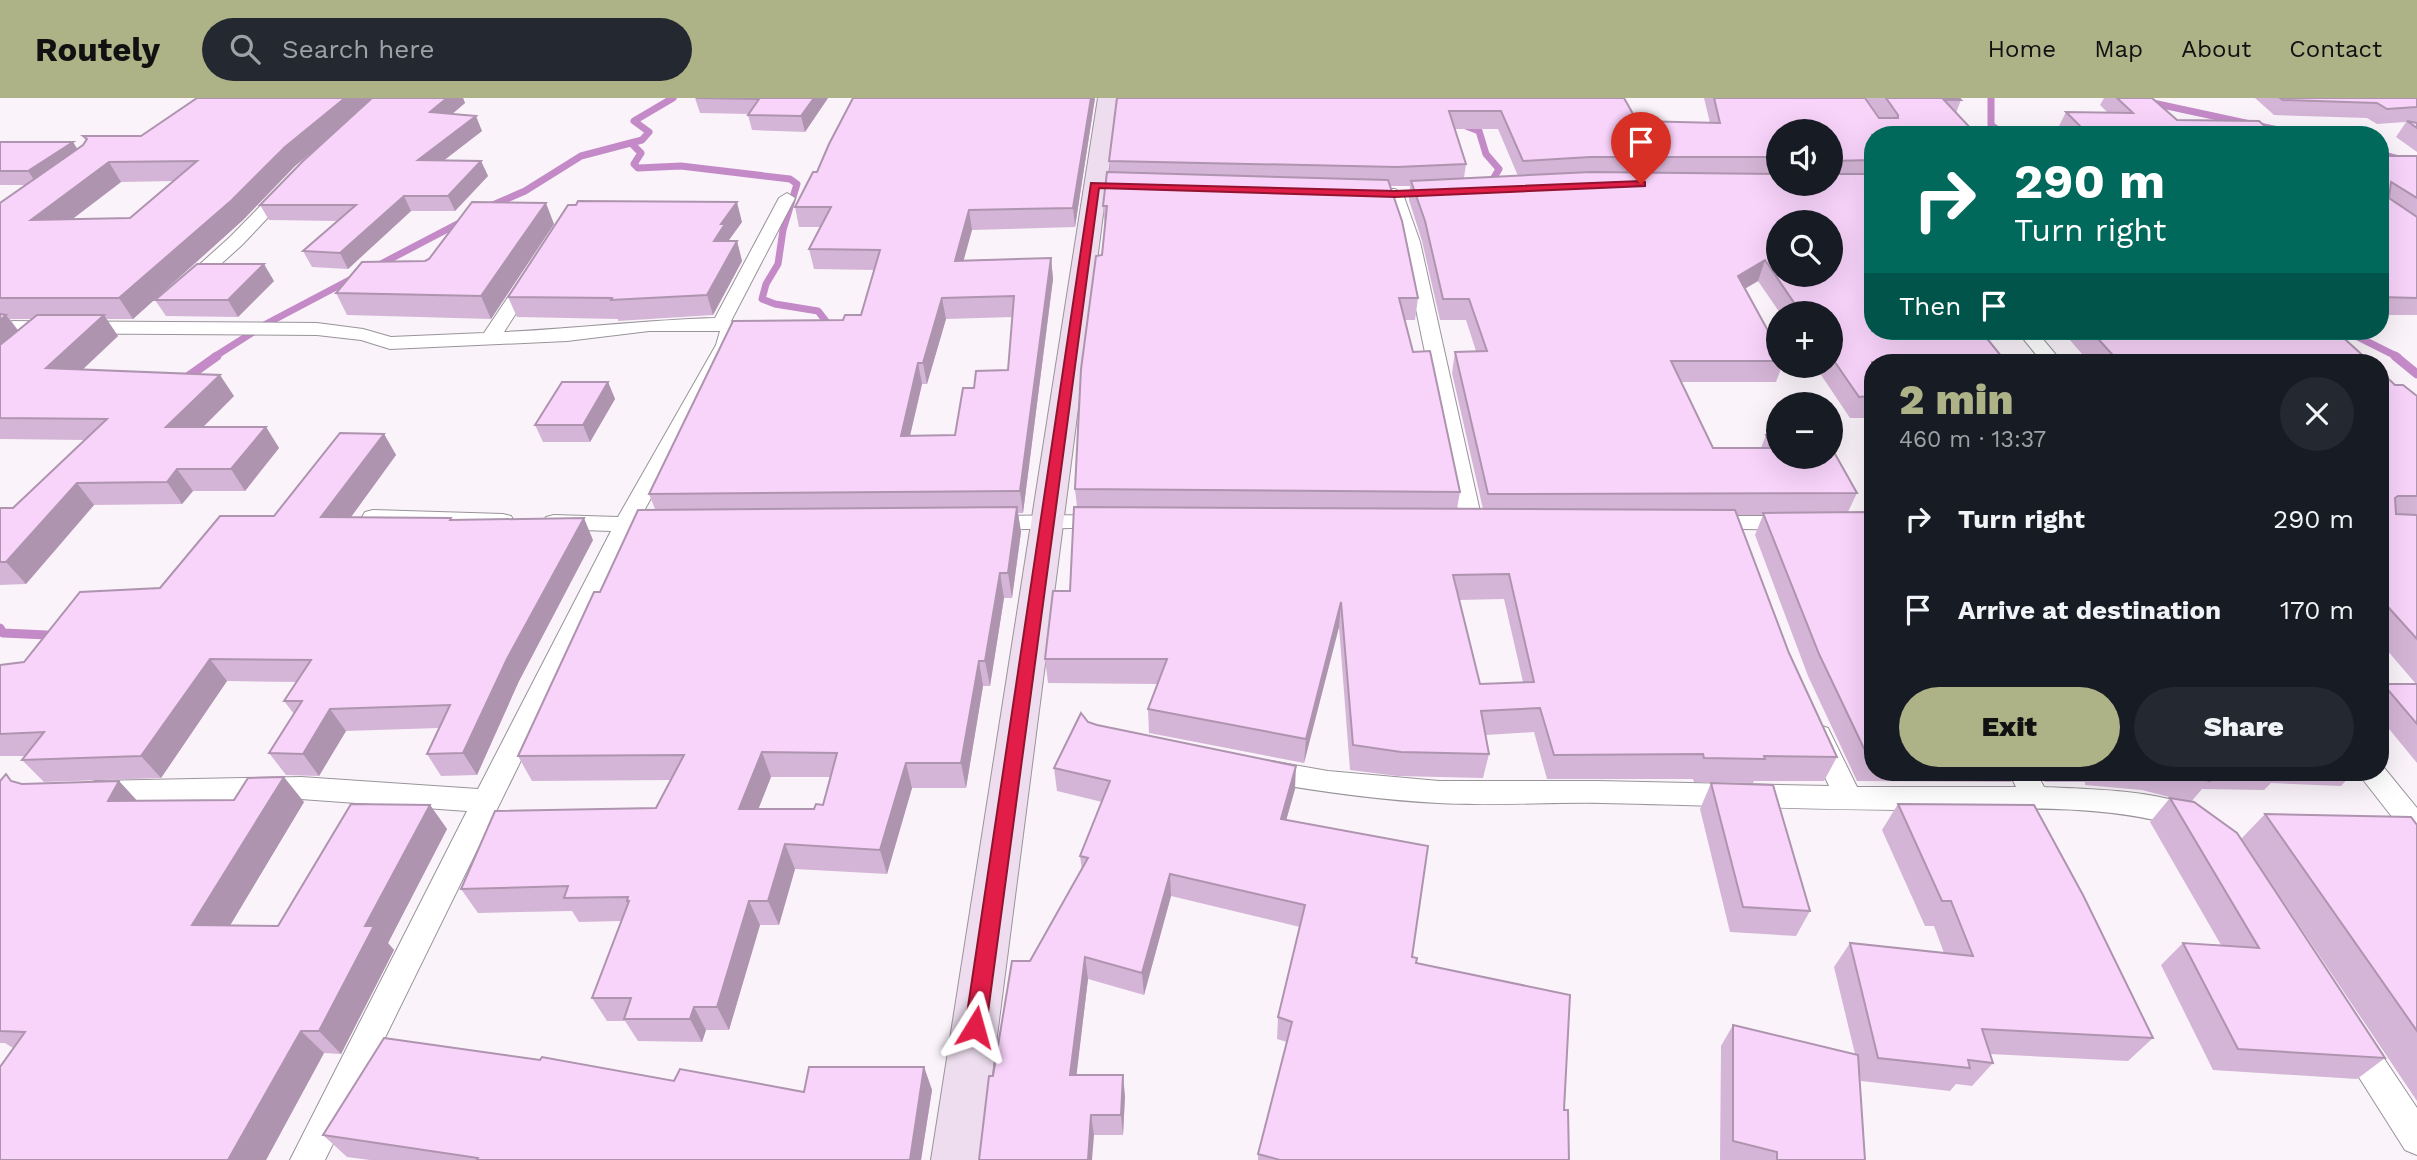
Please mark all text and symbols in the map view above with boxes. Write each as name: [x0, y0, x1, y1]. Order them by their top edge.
search box: [202, 18, 692, 81]
text: Routely: [35, 30, 160, 69]
icon: search: [226, 30, 264, 68]
text: Search here: [282, 34, 434, 64]
text: Home: [1988, 35, 2056, 63]
text: Map: [2094, 35, 2143, 63]
text: About: [2181, 35, 2251, 63]
text: Contact: [2289, 35, 2382, 63]
pin: [1611, 112, 1671, 184]
map controls: [1766, 119, 1843, 469]
button: sound: [1766, 119, 1843, 196]
icon: arrive: [1622, 123, 1660, 161]
text: 290 m: [2014, 152, 2165, 210]
icon: right: [1899, 154, 1990, 245]
button: search: [1766, 210, 1843, 287]
text: Turn right: [2014, 211, 2166, 249]
icon: arrive: [1975, 287, 2013, 325]
text: Then: [1899, 291, 1961, 321]
button: +: [1766, 301, 1843, 378]
text: 2 min: [1899, 375, 2013, 424]
button: close: [2280, 377, 2354, 451]
button: −: [1766, 392, 1843, 469]
text: 460 m · 13:37: [1899, 426, 2046, 453]
icon: right: [1899, 500, 1937, 538]
text: Turn right: [1958, 504, 2085, 534]
text: 290 m: [2273, 504, 2354, 534]
icon: arrive: [1899, 591, 1937, 629]
text: Arrive at destination: [1958, 595, 2221, 625]
text: 170 m: [2280, 595, 2354, 625]
button: Exit: [1899, 687, 2120, 767]
button: Share: [2134, 687, 2354, 767]
position arrow: [938, 990, 1012, 1064]

